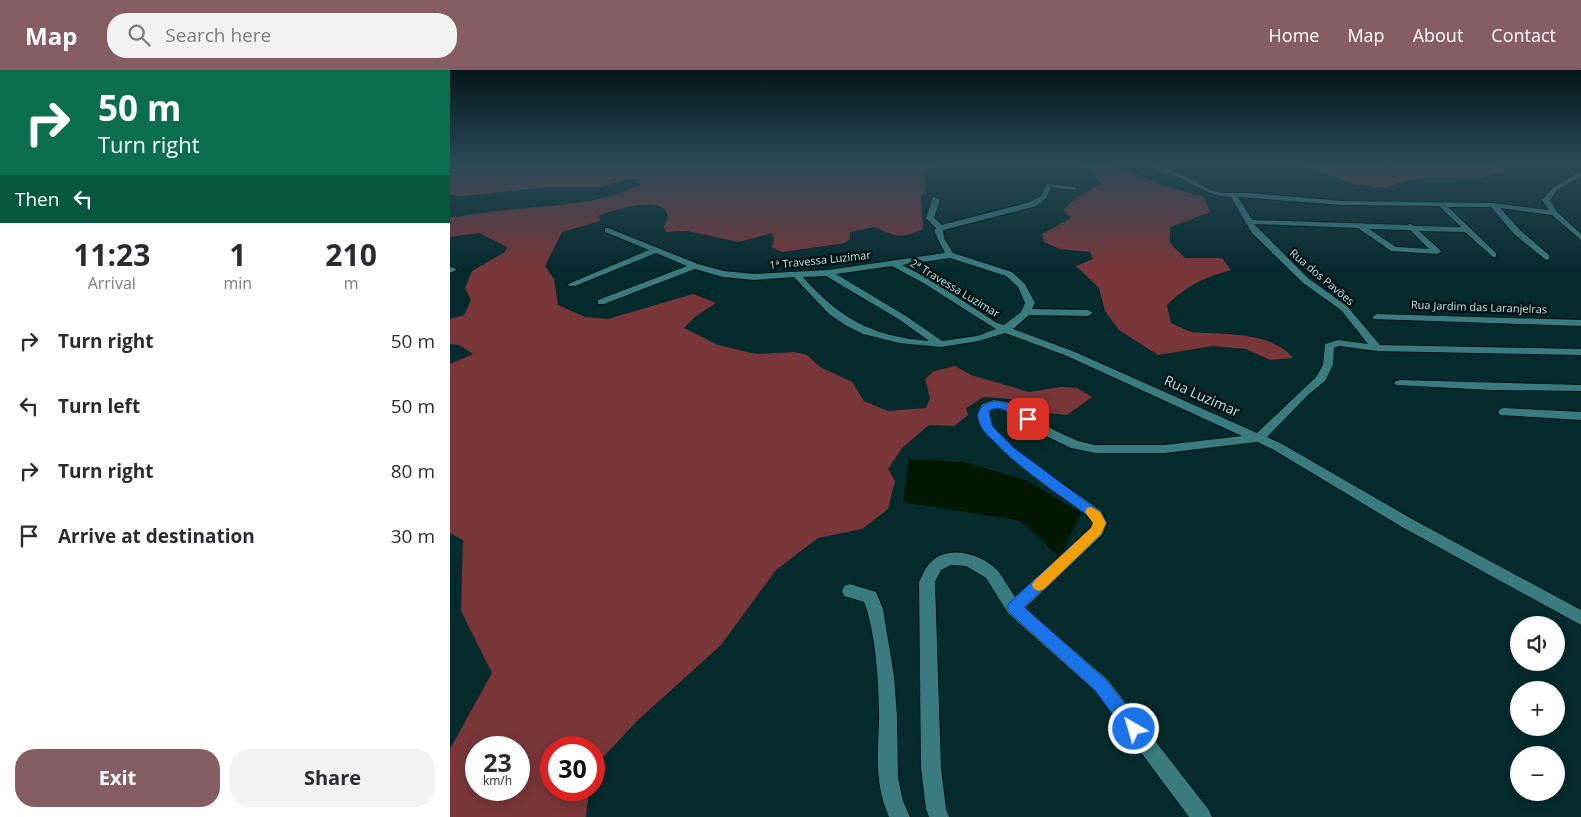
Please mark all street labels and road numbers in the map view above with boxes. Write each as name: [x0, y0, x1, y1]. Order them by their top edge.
street label: Rua dos Pavões: [1287, 245, 1358, 308]
street label: 1ª Travessa Luzimar: [768, 247, 872, 272]
street label: 2ª Travessa Luzimar: [908, 255, 1003, 321]
street label: Rua Jardim das Laranjelras: [1411, 297, 1547, 316]
street label: Rua Luzimar: [1161, 370, 1243, 421]

